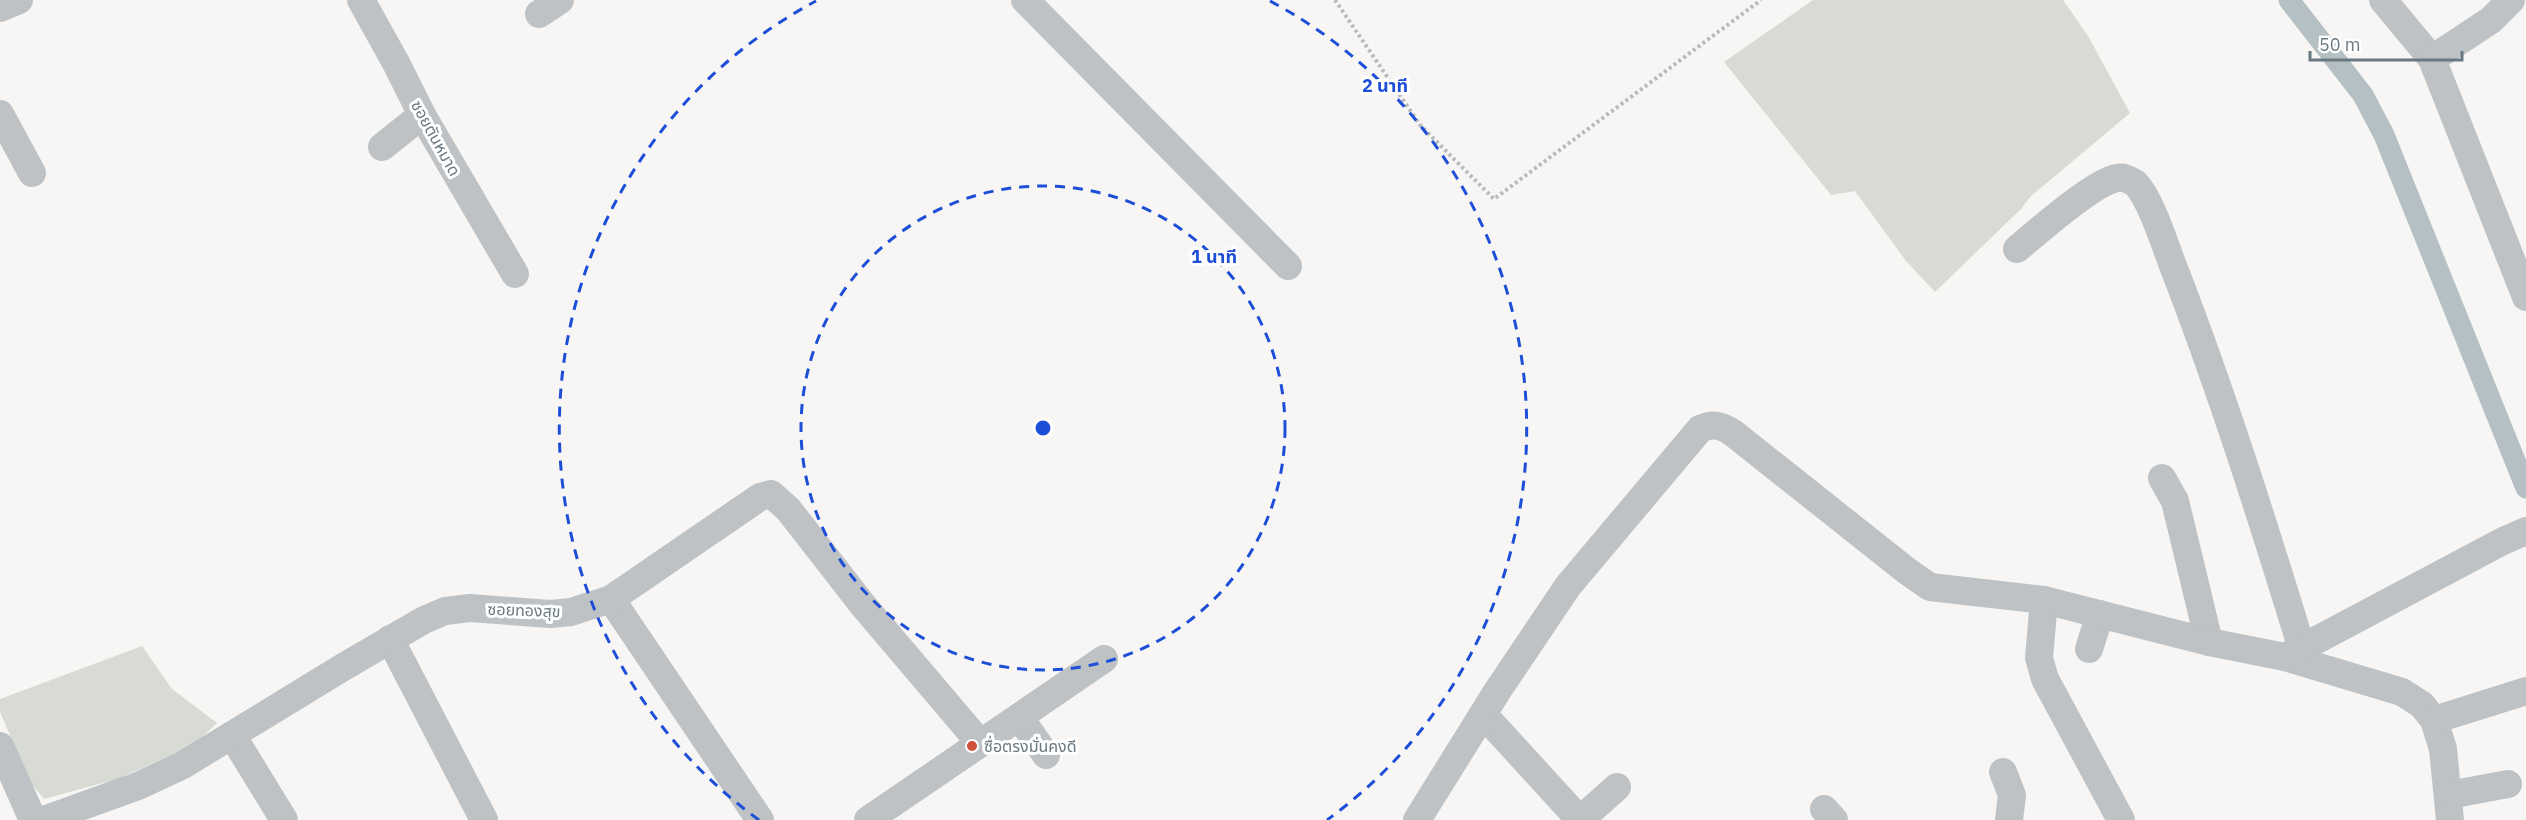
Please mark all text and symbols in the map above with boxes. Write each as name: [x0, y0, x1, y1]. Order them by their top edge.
scale bar: [2310, 24, 2462, 62]
text: 50 m: [2319, 33, 2361, 56]
text: 2 นาที: [1362, 74, 1408, 97]
street label: ซอยตันหมาด: [407, 97, 465, 179]
text: 1 นาที: [1191, 245, 1237, 268]
centre of rings: [1033, 418, 1053, 438]
street label: ซอยทองสุข: [487, 599, 561, 621]
place label: ซื่อตรงมั่นคงดี: [984, 735, 1077, 756]
marker: ซื่อตรงมั่นคงดี: [965, 739, 979, 753]

